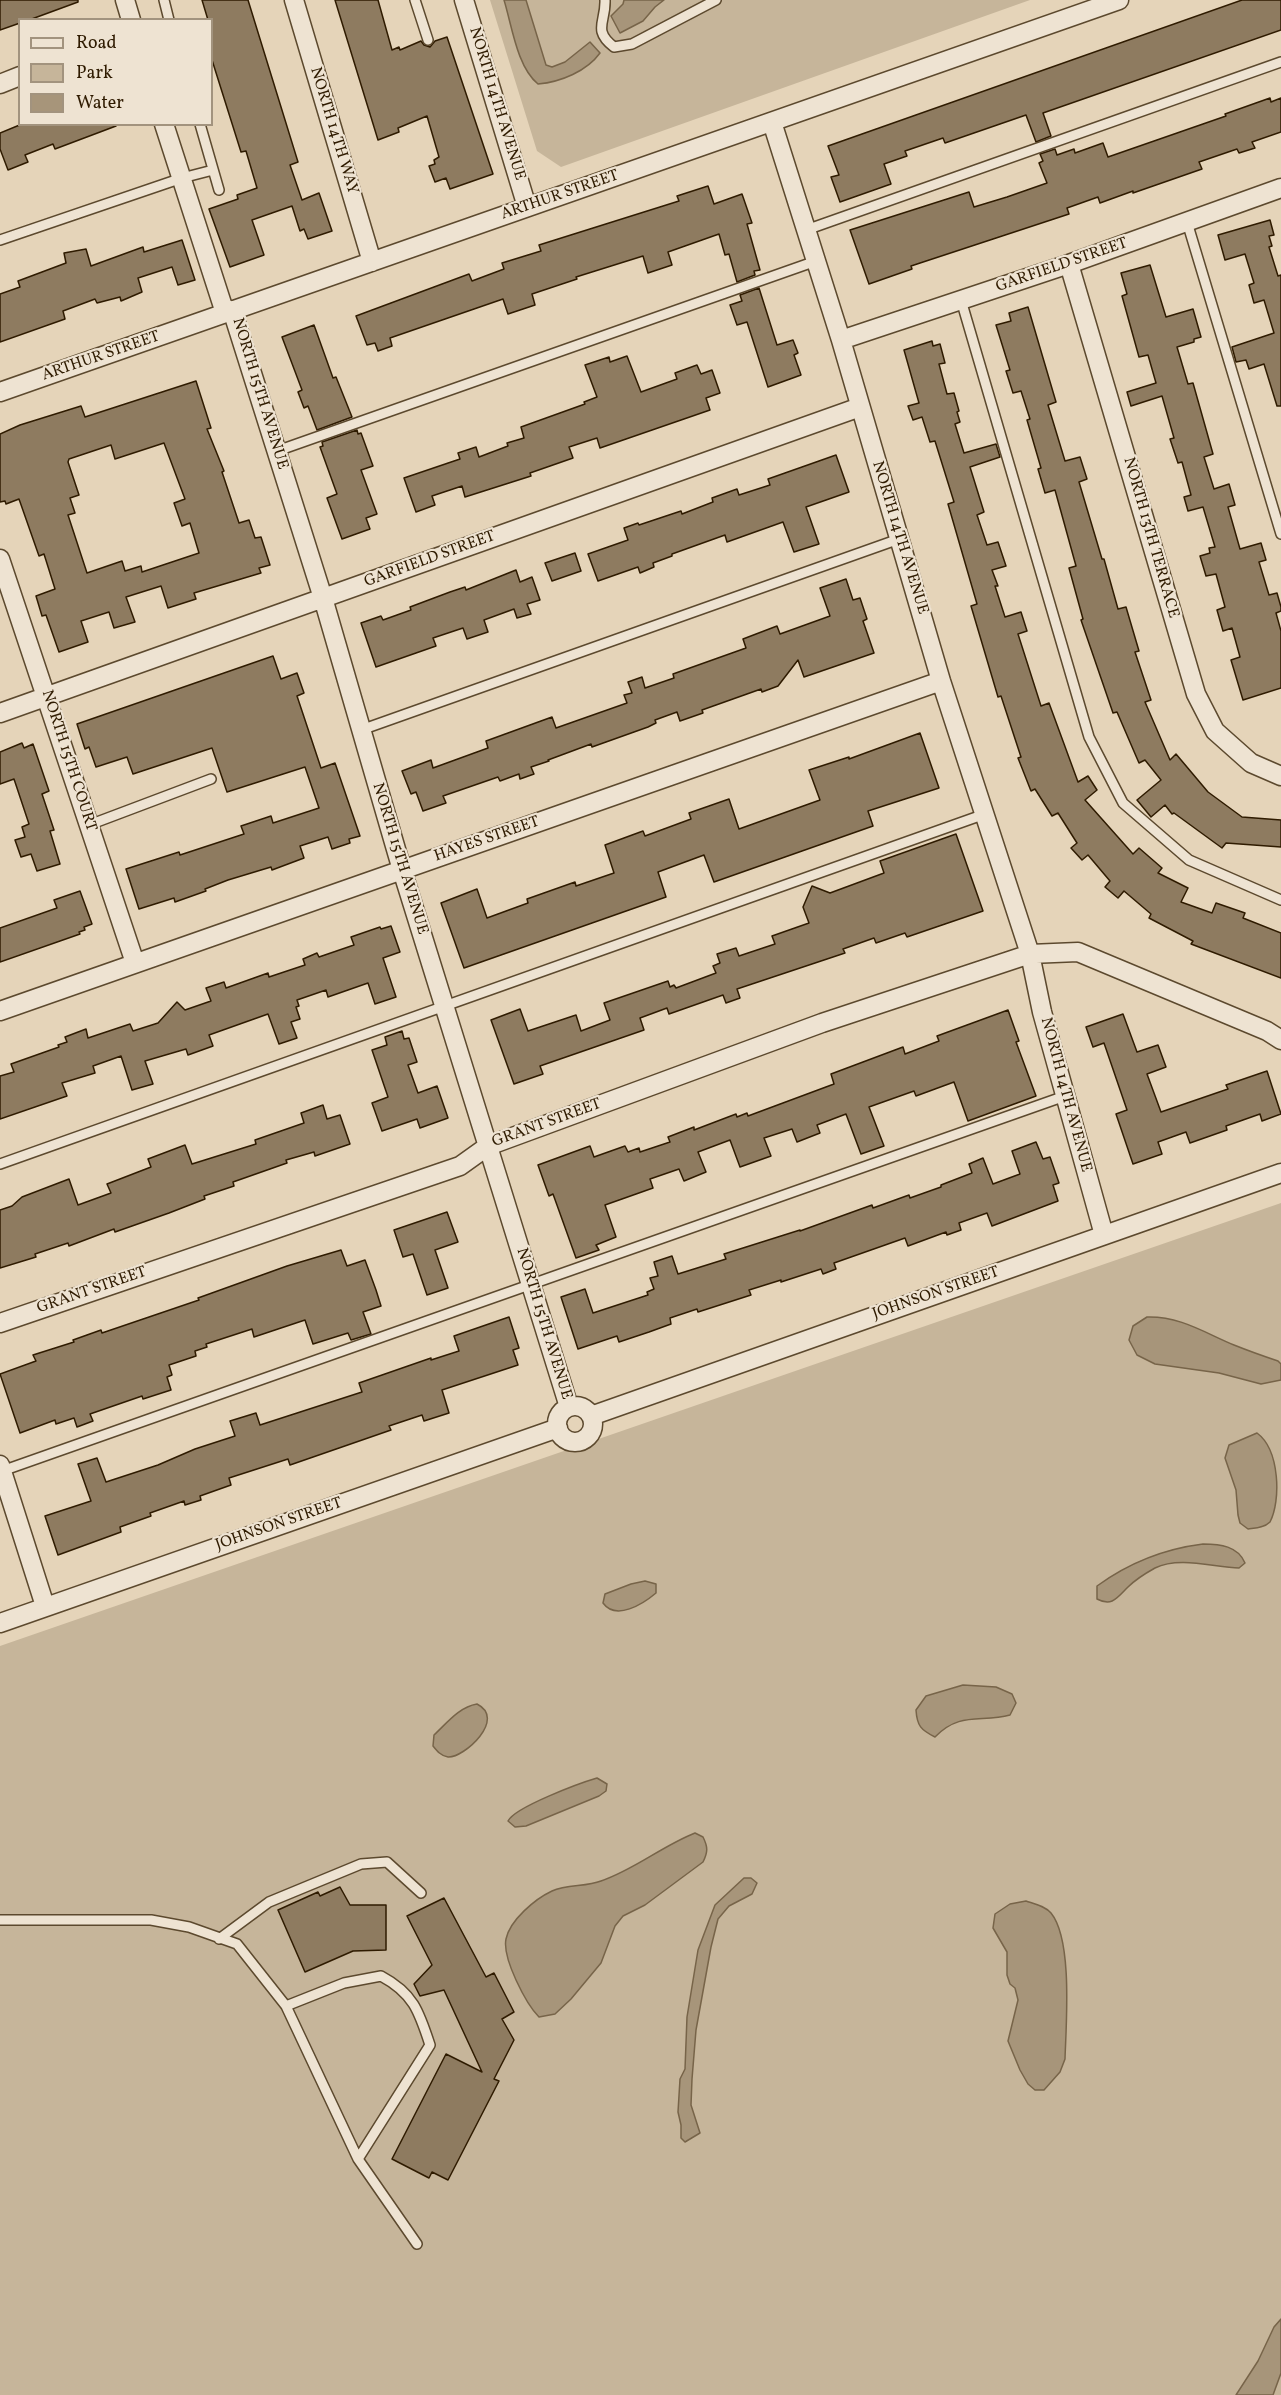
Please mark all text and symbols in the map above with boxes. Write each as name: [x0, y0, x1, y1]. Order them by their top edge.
legend: [18, 18, 213, 126]
street label: NORTH 14TH AVENUE: [464, 25, 528, 183]
text: Road: [76, 31, 117, 56]
text: Park: [76, 61, 113, 86]
street label: NORTH 14TH WAY: [305, 65, 361, 197]
text: Water: [76, 91, 124, 116]
street label: ARTHUR STREET: [499, 167, 621, 225]
street label: GARFIELD STREET: [994, 234, 1130, 298]
street label: NORTH 15TH AVENUE: [227, 316, 291, 472]
street label: ARTHUR STREET: [40, 328, 162, 386]
street label: NORTH 13TH TERRACE: [1118, 455, 1182, 621]
street label: NORTH 14TH AVENUE: [867, 459, 931, 617]
street label: GARFIELD STREET: [362, 527, 498, 593]
street label: NORTH 15TH COURT: [36, 688, 100, 834]
street label: NORTH 15TH AVENUE: [367, 781, 431, 937]
street label: HAYES STREET: [432, 813, 542, 867]
street label: NORTH 14TH AVENUE: [1035, 1016, 1095, 1174]
street label: GRANT STREET: [490, 1095, 604, 1153]
street label: NORTH 15TH AVENUE: [511, 1246, 575, 1402]
street label: GRANT STREET: [35, 1263, 149, 1319]
street label: JOHNSON STREET: [870, 1263, 1002, 1325]
street label: JOHNSON STREET: [213, 1494, 345, 1556]

